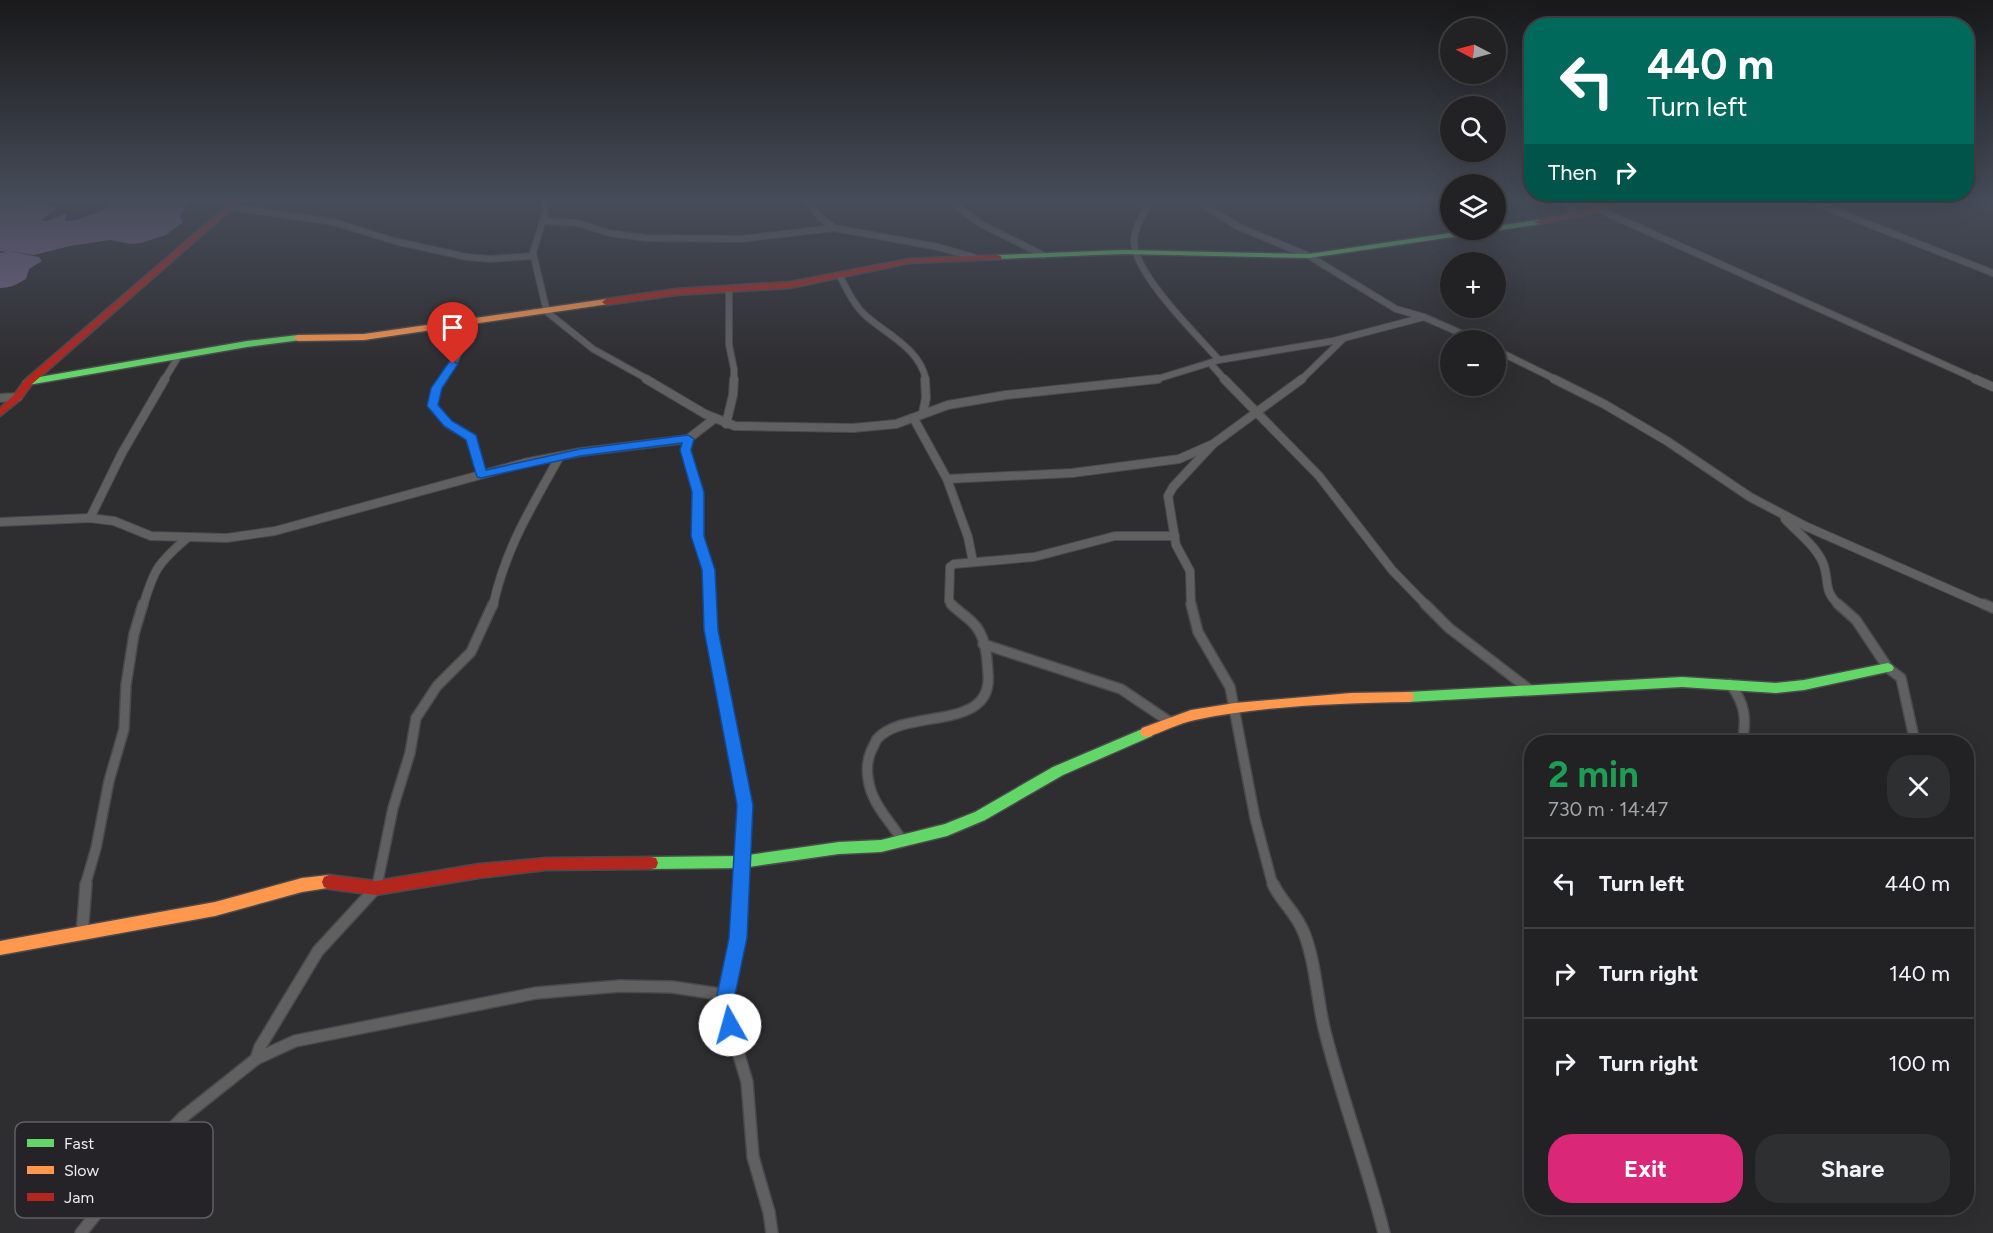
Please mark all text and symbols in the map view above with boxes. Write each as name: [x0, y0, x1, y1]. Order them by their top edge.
north arrow: [1440, 18, 1506, 84]
map controls: [1440, 18, 1506, 396]
text: 440 m: [1647, 39, 1774, 90]
icon: left: [1548, 42, 1626, 120]
text: Turn left: [1647, 90, 1747, 123]
button: search: [1440, 96, 1506, 162]
icon: right: [1609, 156, 1642, 189]
text: Then: [1548, 159, 1597, 186]
button: layers: [1440, 174, 1506, 240]
button: +: [1440, 252, 1506, 318]
pin: [427, 302, 478, 364]
icon: arrive: [436, 311, 469, 344]
button: −: [1440, 330, 1506, 396]
text: 2 min: [1548, 753, 1639, 796]
button: close: [1887, 755, 1950, 818]
text: 730 m · 14:47: [1548, 797, 1668, 821]
icon: left: [1548, 867, 1581, 900]
text: Turn left: [1599, 870, 1685, 897]
text: 440 m: [1884, 870, 1950, 897]
icon: right: [1548, 957, 1581, 990]
text: Turn right: [1599, 960, 1698, 987]
text: 140 m: [1889, 960, 1950, 987]
position arrow: [698, 993, 762, 1057]
icon: right: [1548, 1047, 1581, 1080]
text: Turn right: [1599, 1050, 1698, 1077]
text: 100 m: [1889, 1050, 1950, 1077]
legend: [15, 1122, 213, 1218]
text: Fast: [64, 1134, 94, 1153]
button: Exit: [1548, 1134, 1743, 1203]
button: Share: [1755, 1134, 1950, 1203]
text: Slow: [64, 1161, 99, 1180]
text: Jam: [64, 1188, 94, 1207]

